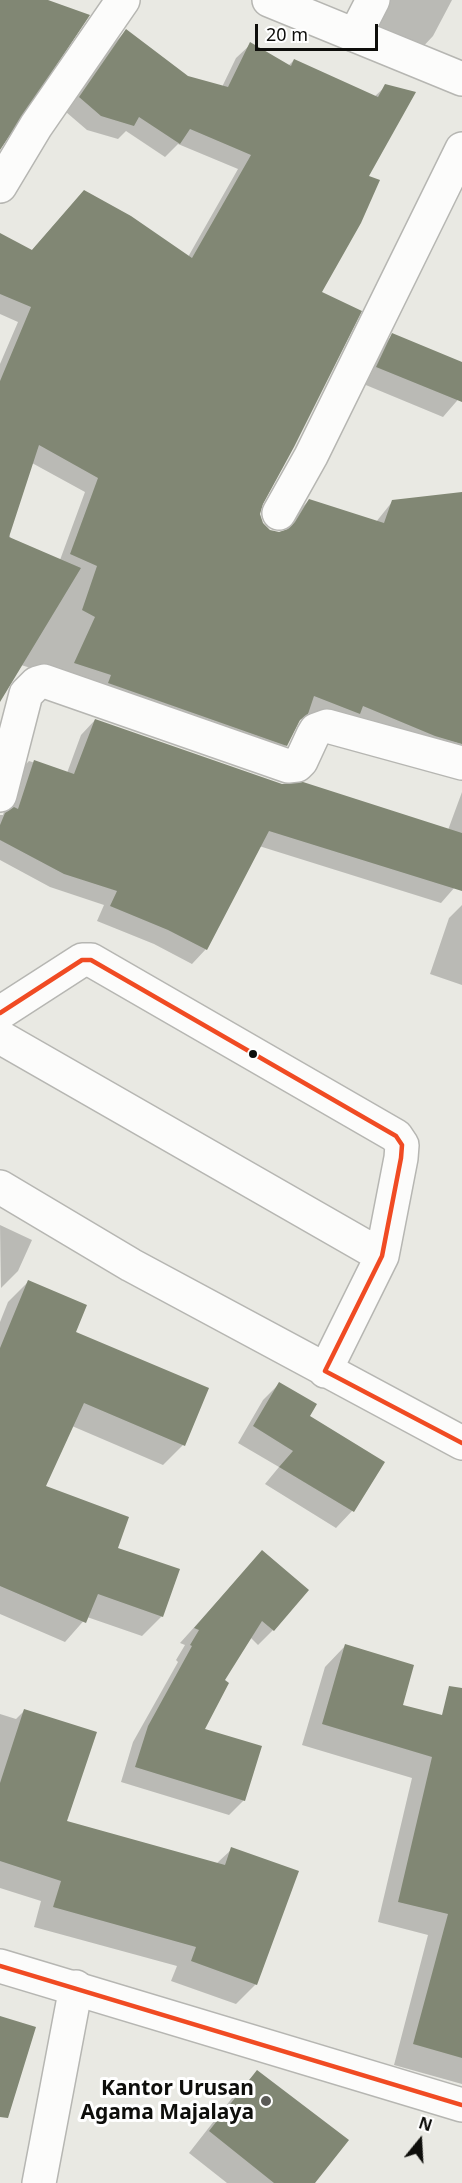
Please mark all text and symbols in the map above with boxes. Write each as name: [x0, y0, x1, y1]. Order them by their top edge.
scale bar: [258, 12, 381, 50]
text: 20 m: [266, 22, 308, 46]
unlabelled marker: [247, 1048, 259, 1060]
place label: Kantor Urusan Agama Majalaya: [80, 2076, 254, 2126]
marker: Kantor Urusan Agama Majalaya: [259, 2094, 273, 2108]
north arrow: [390, 2111, 450, 2171]
text: N: [416, 2111, 435, 2136]

